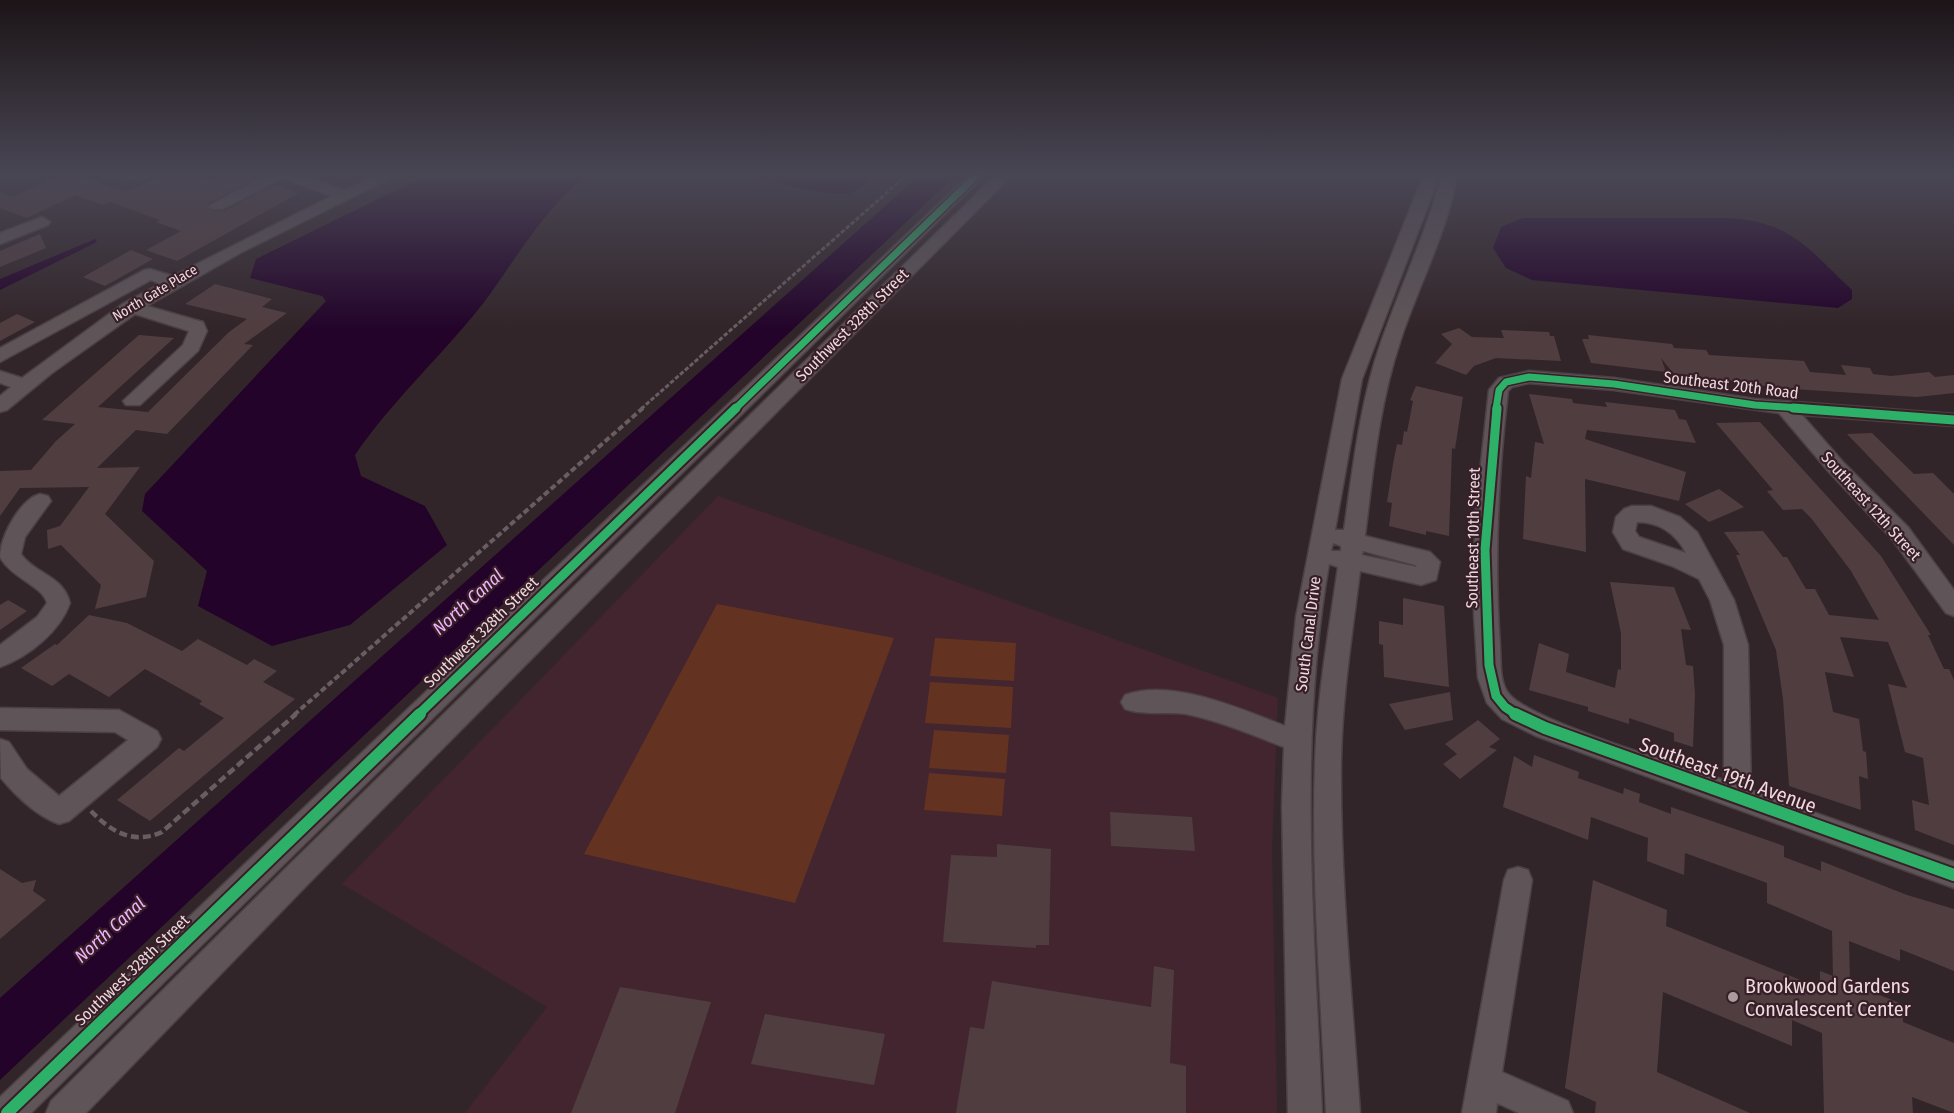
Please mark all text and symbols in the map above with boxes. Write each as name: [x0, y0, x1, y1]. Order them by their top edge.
street label: North Gate Place: [110, 261, 200, 325]
street label: Southwest 328th Street: [792, 264, 913, 385]
street label: Southeast 20th Road: [1663, 367, 1799, 403]
street label: Southeast 12th Street: [1817, 448, 1925, 565]
street label: Southeast 10th Street: [1462, 467, 1484, 609]
water label: North Canal: [428, 564, 508, 639]
street label: Southwest 328th Street: [420, 572, 543, 691]
street label: South Canal Drive: [1292, 575, 1325, 693]
street label: Southeast 19th Avenue: [1636, 732, 1820, 818]
water label: North Canal: [70, 892, 150, 967]
street label: Southwest 328th Street: [71, 910, 194, 1029]
place label: Brookwood Gardens Convalescent Center: [1745, 974, 1911, 1021]
marker: Brookwood Gardens Convalescent Center: [1726, 990, 1740, 1004]

